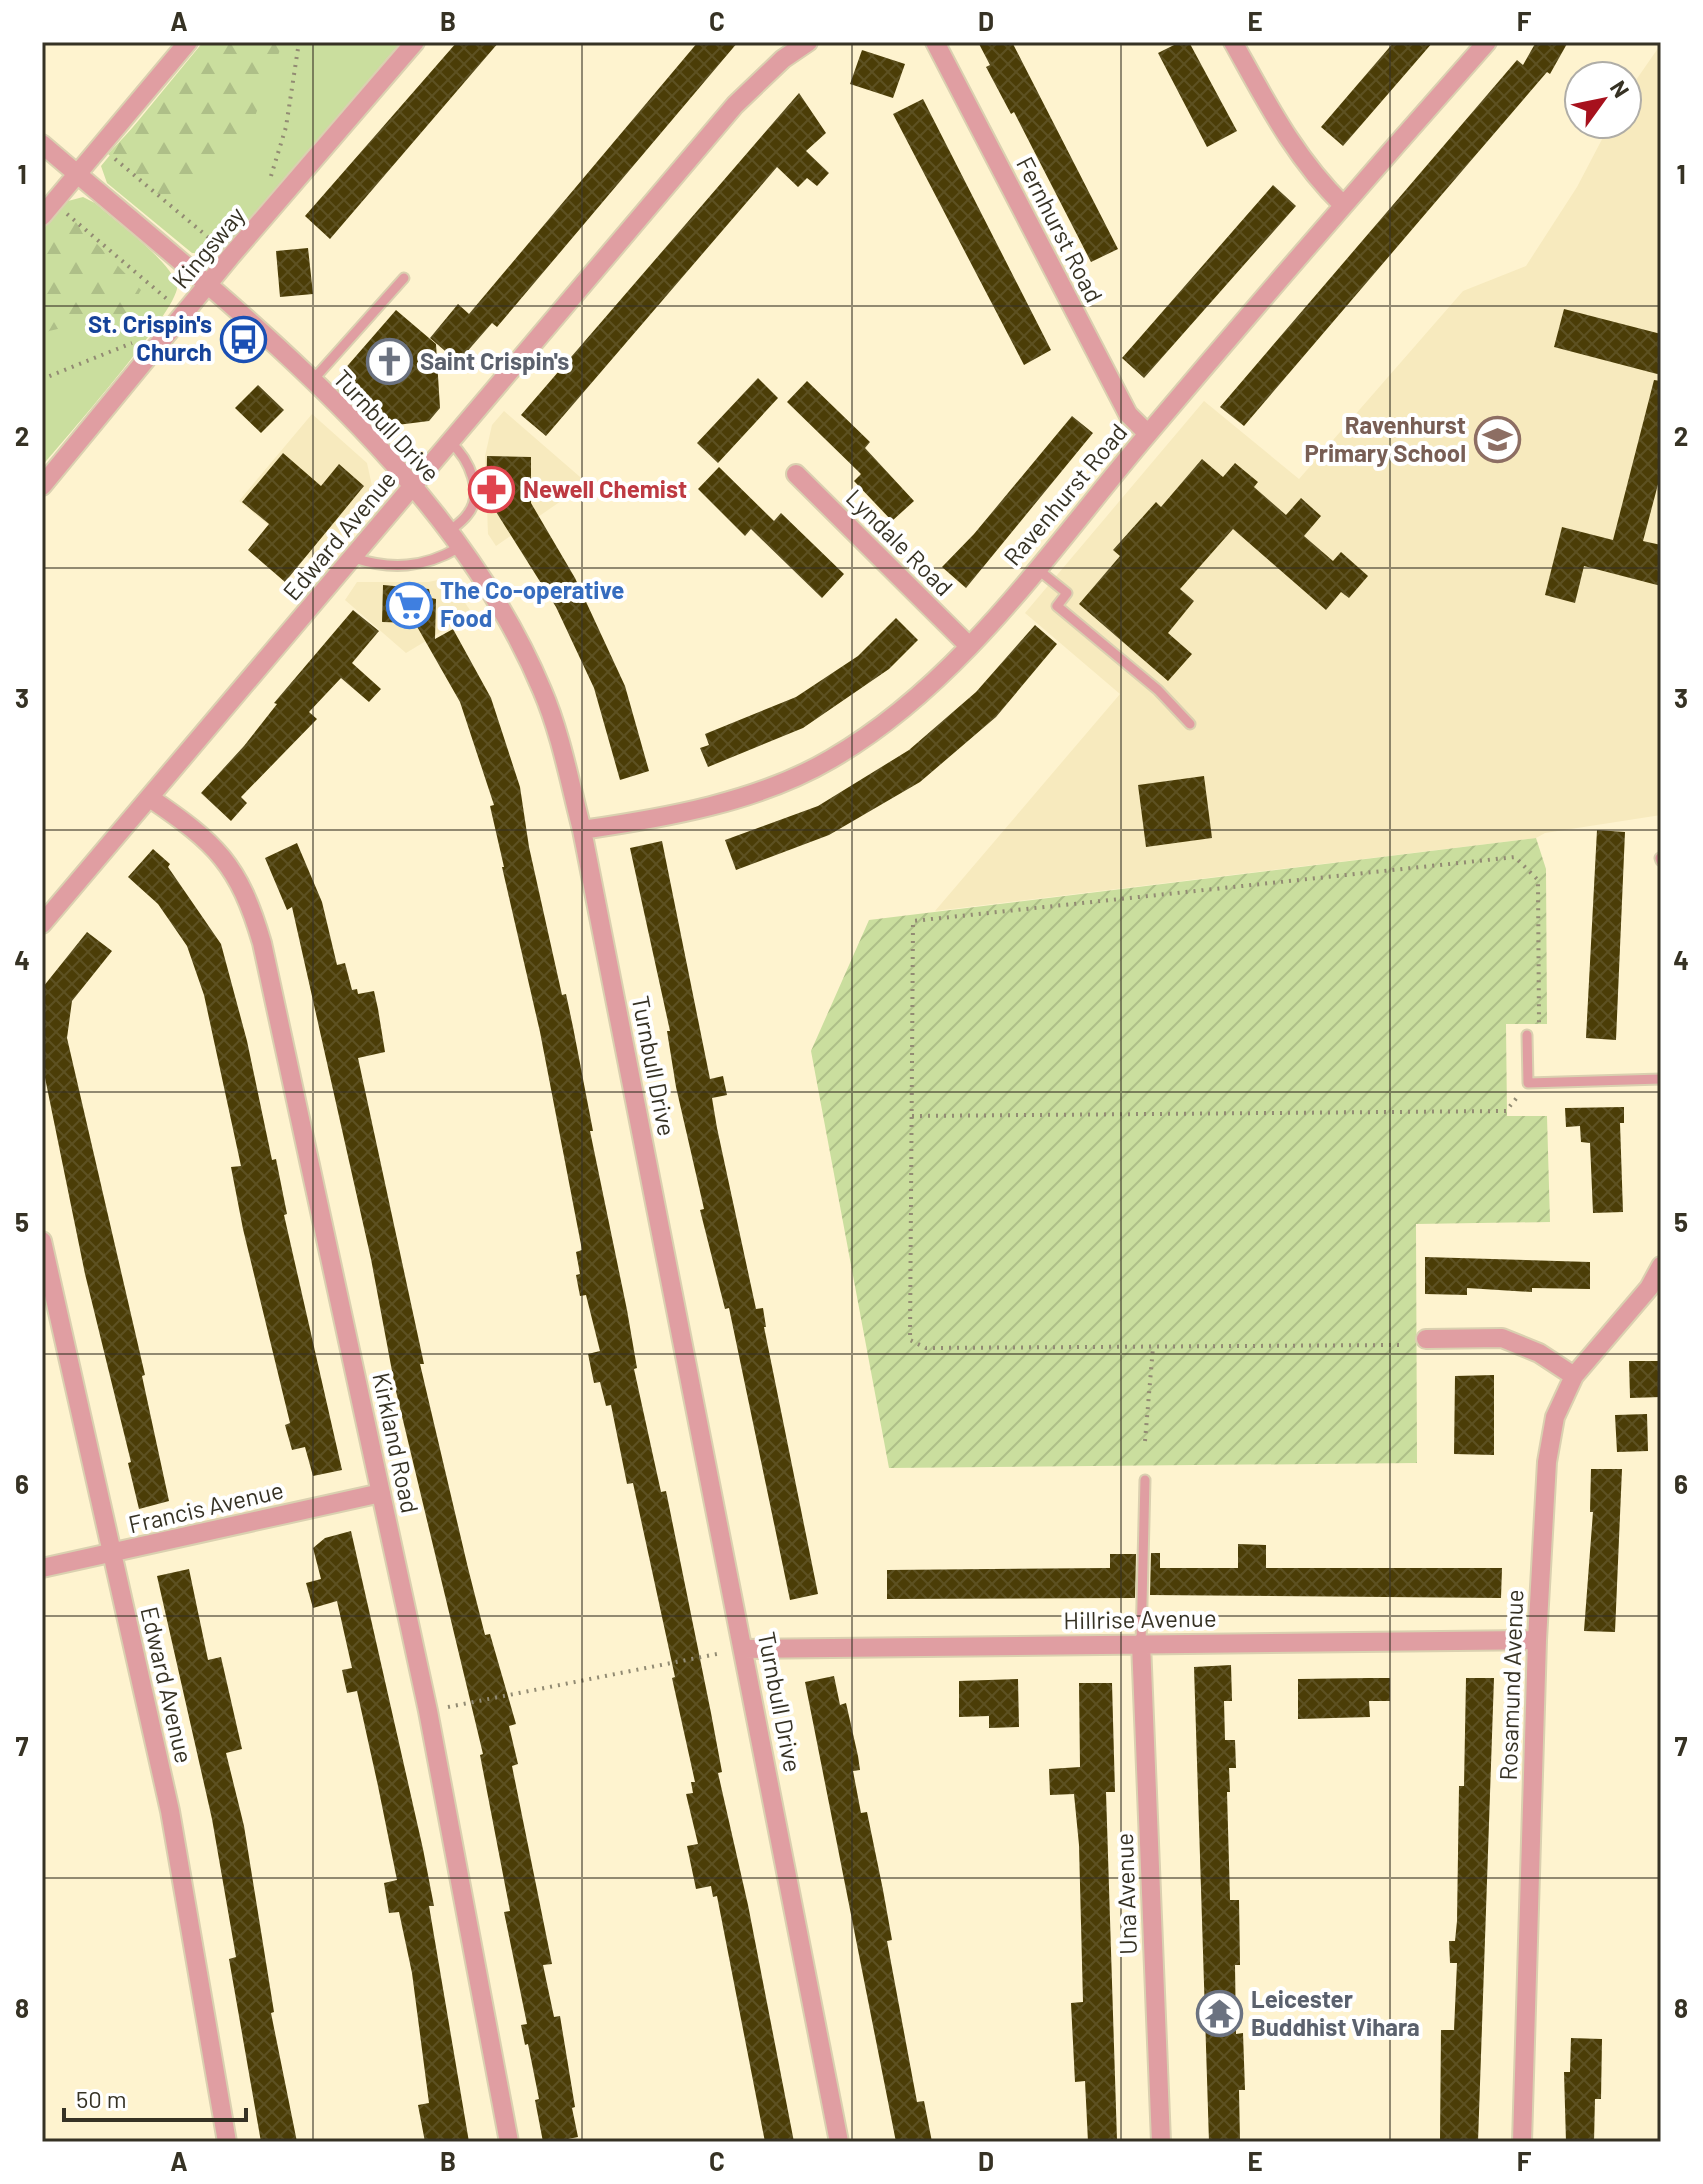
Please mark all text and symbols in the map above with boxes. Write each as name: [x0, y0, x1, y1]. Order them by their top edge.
text: A: [170, 5, 188, 36]
text: B: [440, 5, 456, 36]
text: C: [709, 5, 725, 36]
text: D: [978, 5, 994, 36]
text: E: [1247, 5, 1263, 36]
text: F: [1517, 5, 1532, 36]
north arrow: [1563, 60, 1643, 140]
text: N: [1606, 75, 1636, 102]
street label: Fernhurst Road: [1011, 152, 1110, 307]
text: 1: [17, 158, 27, 189]
text: 1: [1676, 158, 1686, 189]
street label: Kingsway: [165, 200, 250, 294]
place label: St. Crispin's Church: [88, 309, 212, 366]
bus stop icon: St. Crispin's Church: [219, 315, 267, 363]
church icon: Saint Crispin's: [365, 338, 413, 386]
place label: Saint Crispin's: [420, 346, 569, 375]
street label: Turnbull Drive: [328, 363, 446, 487]
place label: Ravenhurst Primary School: [1304, 410, 1466, 467]
school or university icon: Ravenhurst Primary School: [1473, 416, 1521, 464]
street label: Ravenhurst Road: [997, 417, 1133, 571]
text: 2: [15, 420, 29, 451]
text: 2: [1674, 420, 1688, 451]
street label: Edward Avenue: [276, 465, 401, 606]
pharmacy icon: Newell Chemist: [468, 466, 516, 514]
place label: Newell Chemist: [523, 474, 687, 503]
street label: Lyndale Road: [841, 483, 959, 601]
place label: The Co-operative Food: [440, 575, 624, 632]
supermarket icon: The Co-operative Food: [385, 581, 433, 629]
text: 3: [15, 682, 29, 713]
text: 3: [1674, 682, 1688, 713]
text: 4: [14, 944, 30, 975]
text: 4: [1673, 944, 1689, 975]
street label: Turnbull Drive: [627, 993, 682, 1138]
text: 5: [15, 1206, 29, 1237]
text: 5: [1674, 1206, 1688, 1237]
street label: Kirkland Road: [367, 1370, 426, 1516]
text: 6: [15, 1468, 29, 1499]
text: 6: [1674, 1468, 1688, 1499]
street label: Francis Avenue: [125, 1475, 286, 1538]
street label: Rosamund Avenue: [1493, 1589, 1528, 1781]
street label: Hillrise Avenue: [1063, 1603, 1217, 1634]
street label: Edward Avenue: [135, 1604, 200, 1766]
street label: Turnbull Drive: [753, 1629, 808, 1774]
text: 7: [16, 1730, 29, 1761]
text: 7: [1675, 1730, 1688, 1761]
street label: Una Avenue: [1109, 1833, 1142, 1955]
place label: Leicester Buddhist Vihara: [1251, 1984, 1420, 2041]
temple icon: Leicester Buddhist Vihara: [1196, 1990, 1244, 2038]
text: 8: [15, 1992, 29, 2023]
text: 8: [1674, 1992, 1688, 2023]
scale bar: [64, 2072, 246, 2122]
text: 50 m: [76, 2084, 127, 2113]
text: A: [170, 2145, 188, 2176]
text: B: [440, 2145, 456, 2176]
text: C: [709, 2145, 725, 2176]
text: D: [978, 2145, 994, 2176]
text: E: [1247, 2145, 1263, 2176]
text: F: [1517, 2145, 1532, 2176]

